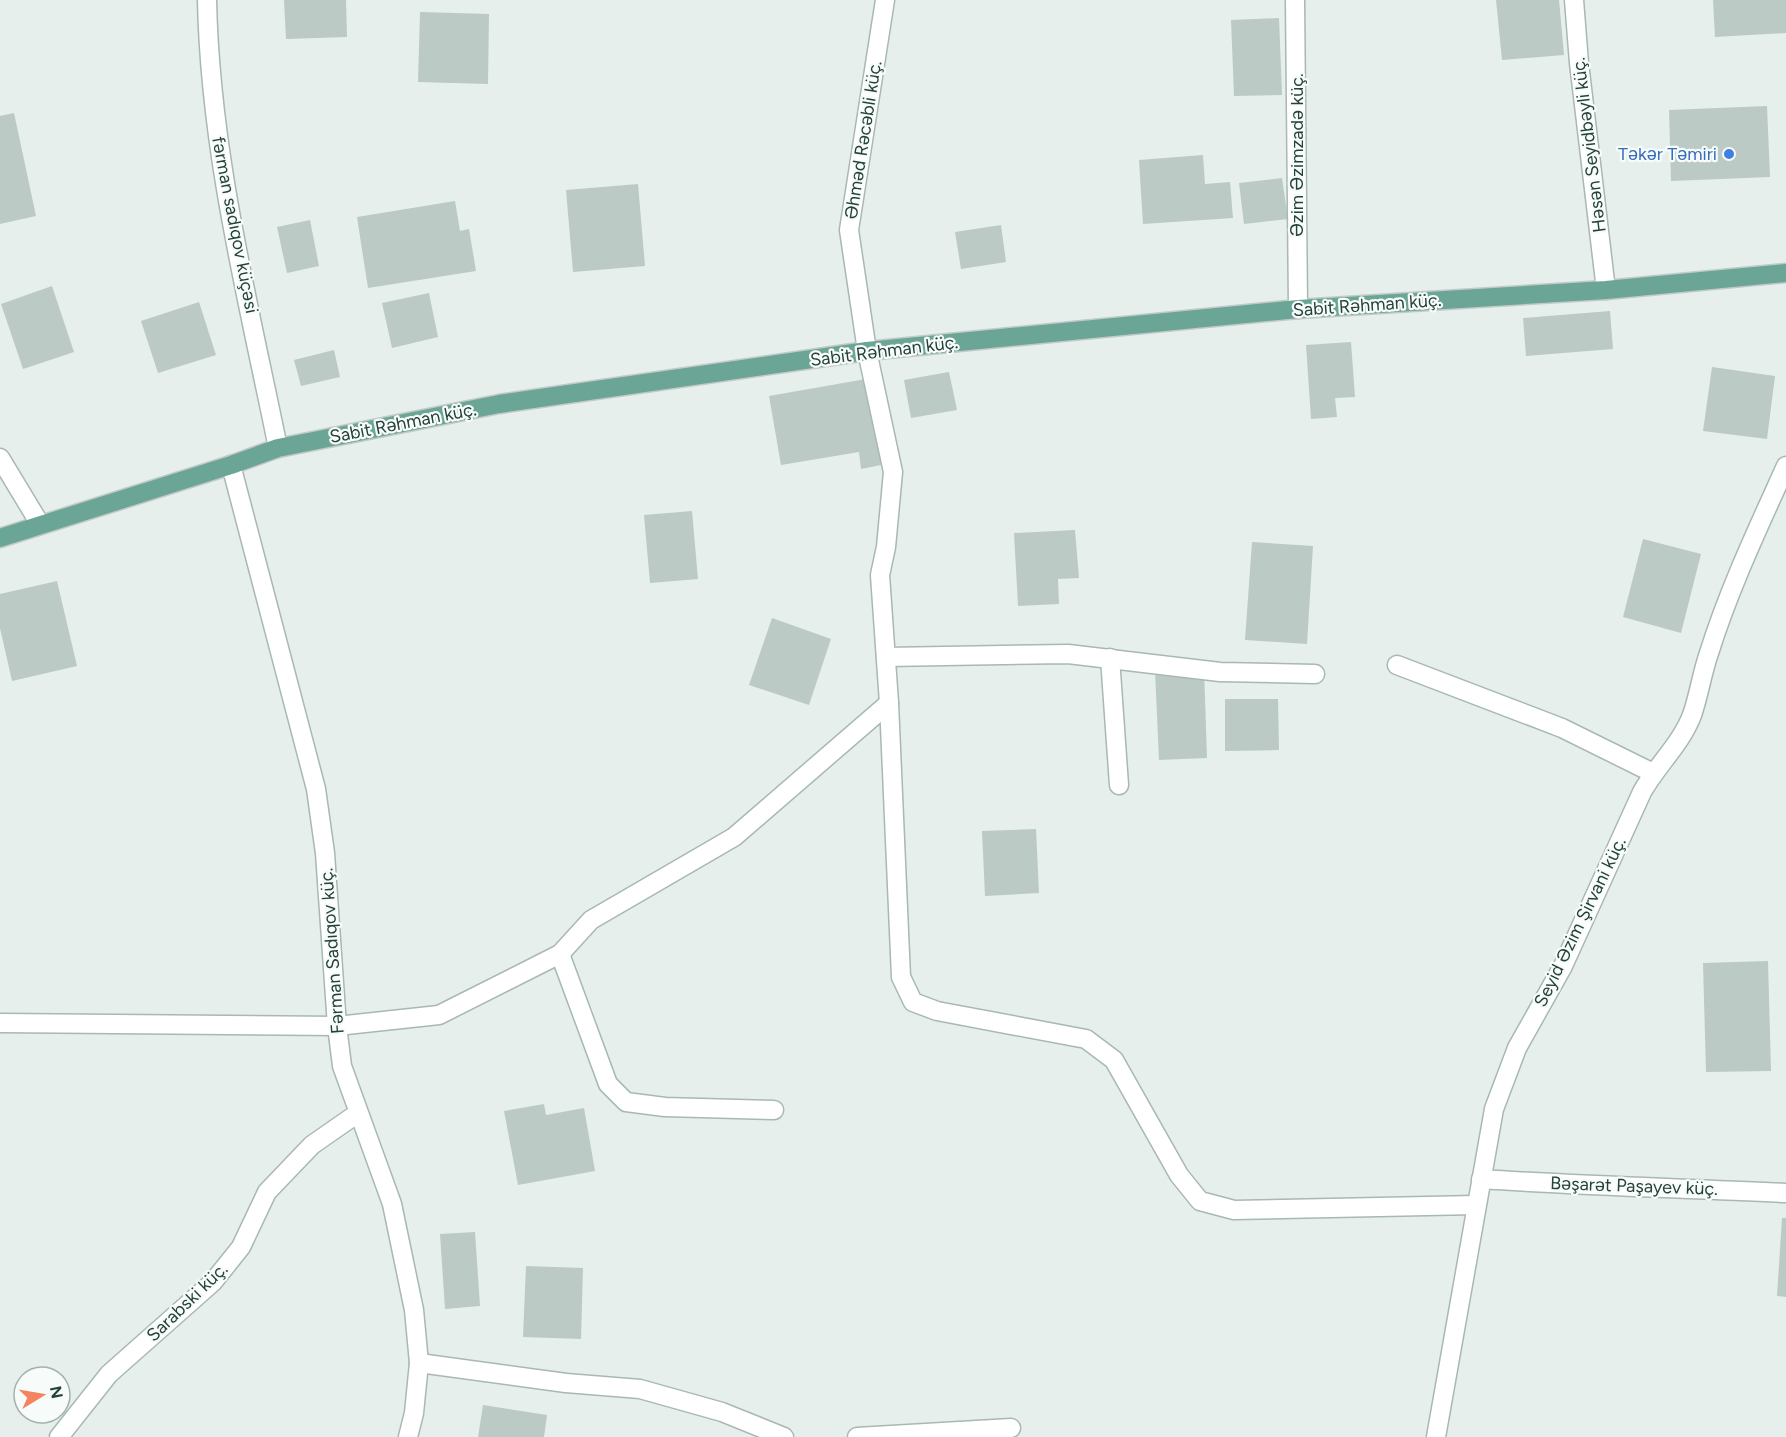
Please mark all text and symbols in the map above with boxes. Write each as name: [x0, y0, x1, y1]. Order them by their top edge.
street label: Həsən Seyidbəyli küç.: [1567, 56, 1611, 234]
street label: Əhməd Rəcəbli küç.: [840, 59, 886, 221]
street label: Əzim Əzimzadə küç.: [1286, 73, 1308, 237]
street label: fərman sadıqov küçəsi: [207, 135, 263, 315]
place label: Təkər Təmiri: [1618, 143, 1717, 165]
marker: Təkər Təmiri: [1722, 147, 1736, 161]
street label: Sabit Rəhman küç.: [1292, 289, 1442, 321]
street label: Sabit Rəhman küç.: [809, 331, 959, 371]
street label: Sabit Rəhman küç.: [328, 398, 478, 448]
street label: Seyid Əzim Şirvani küç.: [1529, 834, 1631, 1010]
street label: Fərman Sadıqov küç.: [315, 867, 349, 1035]
street label: Bəşarət Paşayev küç.: [1550, 1172, 1718, 1200]
street label: Sarabski küç.: [142, 1258, 232, 1346]
north arrow: [12, 1365, 72, 1425]
text: N: [46, 1384, 67, 1400]

